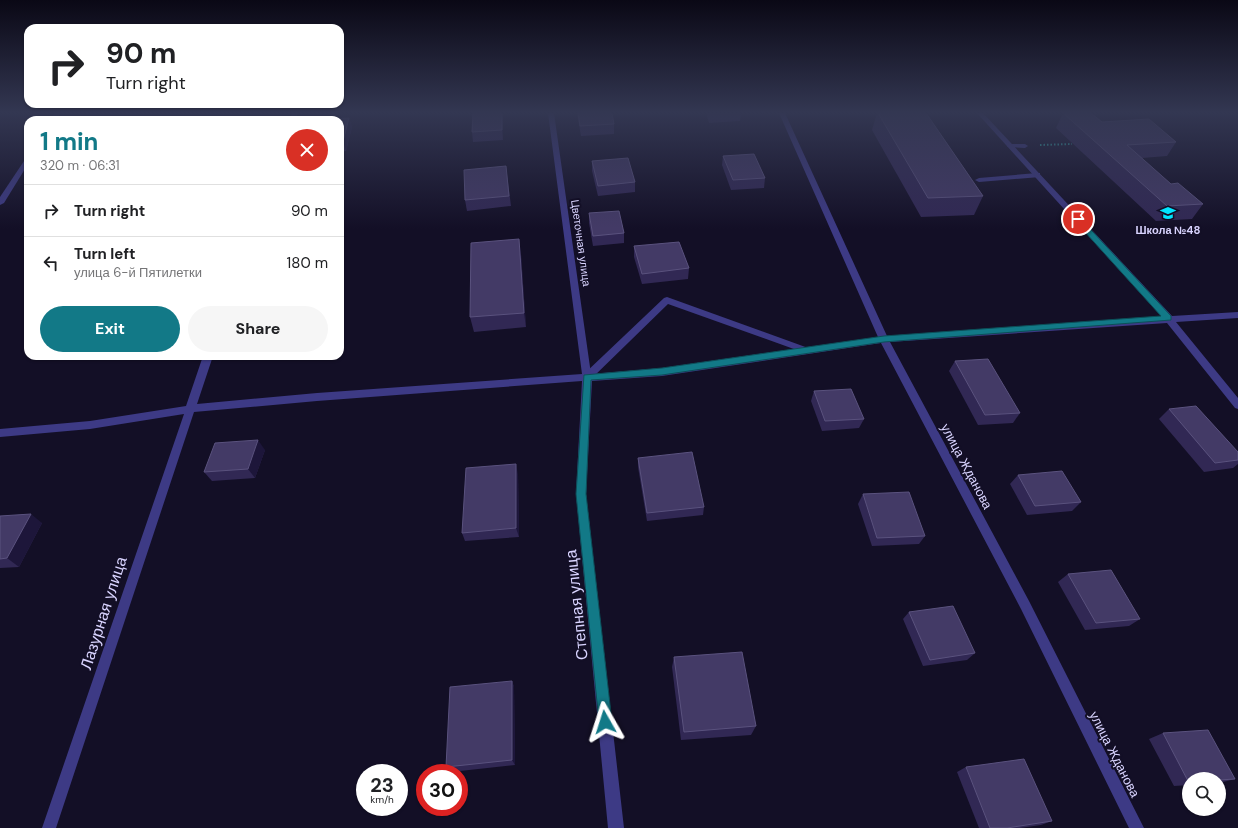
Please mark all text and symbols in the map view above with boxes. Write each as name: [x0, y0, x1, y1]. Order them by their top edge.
text: 90 m: [106, 35, 176, 72]
icon: right: [40, 40, 92, 92]
text: Turn right: [106, 71, 186, 95]
text: 1 min: [40, 126, 98, 157]
button: close: [286, 129, 328, 171]
text: 320 m · 06:31: [40, 157, 120, 174]
street label: Цветочная улица: [568, 199, 594, 288]
icon: right: [40, 200, 62, 222]
text: Turn right: [74, 201, 145, 221]
text: 90 m: [291, 201, 328, 221]
pin: [1061, 202, 1095, 236]
school or university icon: Школа №48: [1159, 204, 1177, 222]
icon: arrive: [1067, 208, 1089, 230]
place label: Школа №48: [1136, 223, 1200, 237]
text: Turn left: [74, 244, 135, 264]
icon: left: [40, 252, 62, 274]
text: 180 m: [287, 253, 328, 273]
text: улица 6-й Пятилетки: [74, 264, 202, 281]
button: Exit: [40, 306, 180, 352]
button: Share: [188, 306, 328, 352]
street label: улица Жданова: [937, 421, 997, 513]
street label: Степная улица: [560, 549, 593, 661]
street label: Лазурная улица: [75, 554, 132, 672]
position arrow: [584, 701, 626, 743]
street label: улица Жданова: [1086, 708, 1144, 801]
speed limit sign: 30: [416, 764, 468, 816]
text: 23: [370, 772, 394, 798]
map controls: [1182, 772, 1226, 816]
button: search: [1182, 772, 1226, 816]
text: km/h: [370, 793, 394, 806]

